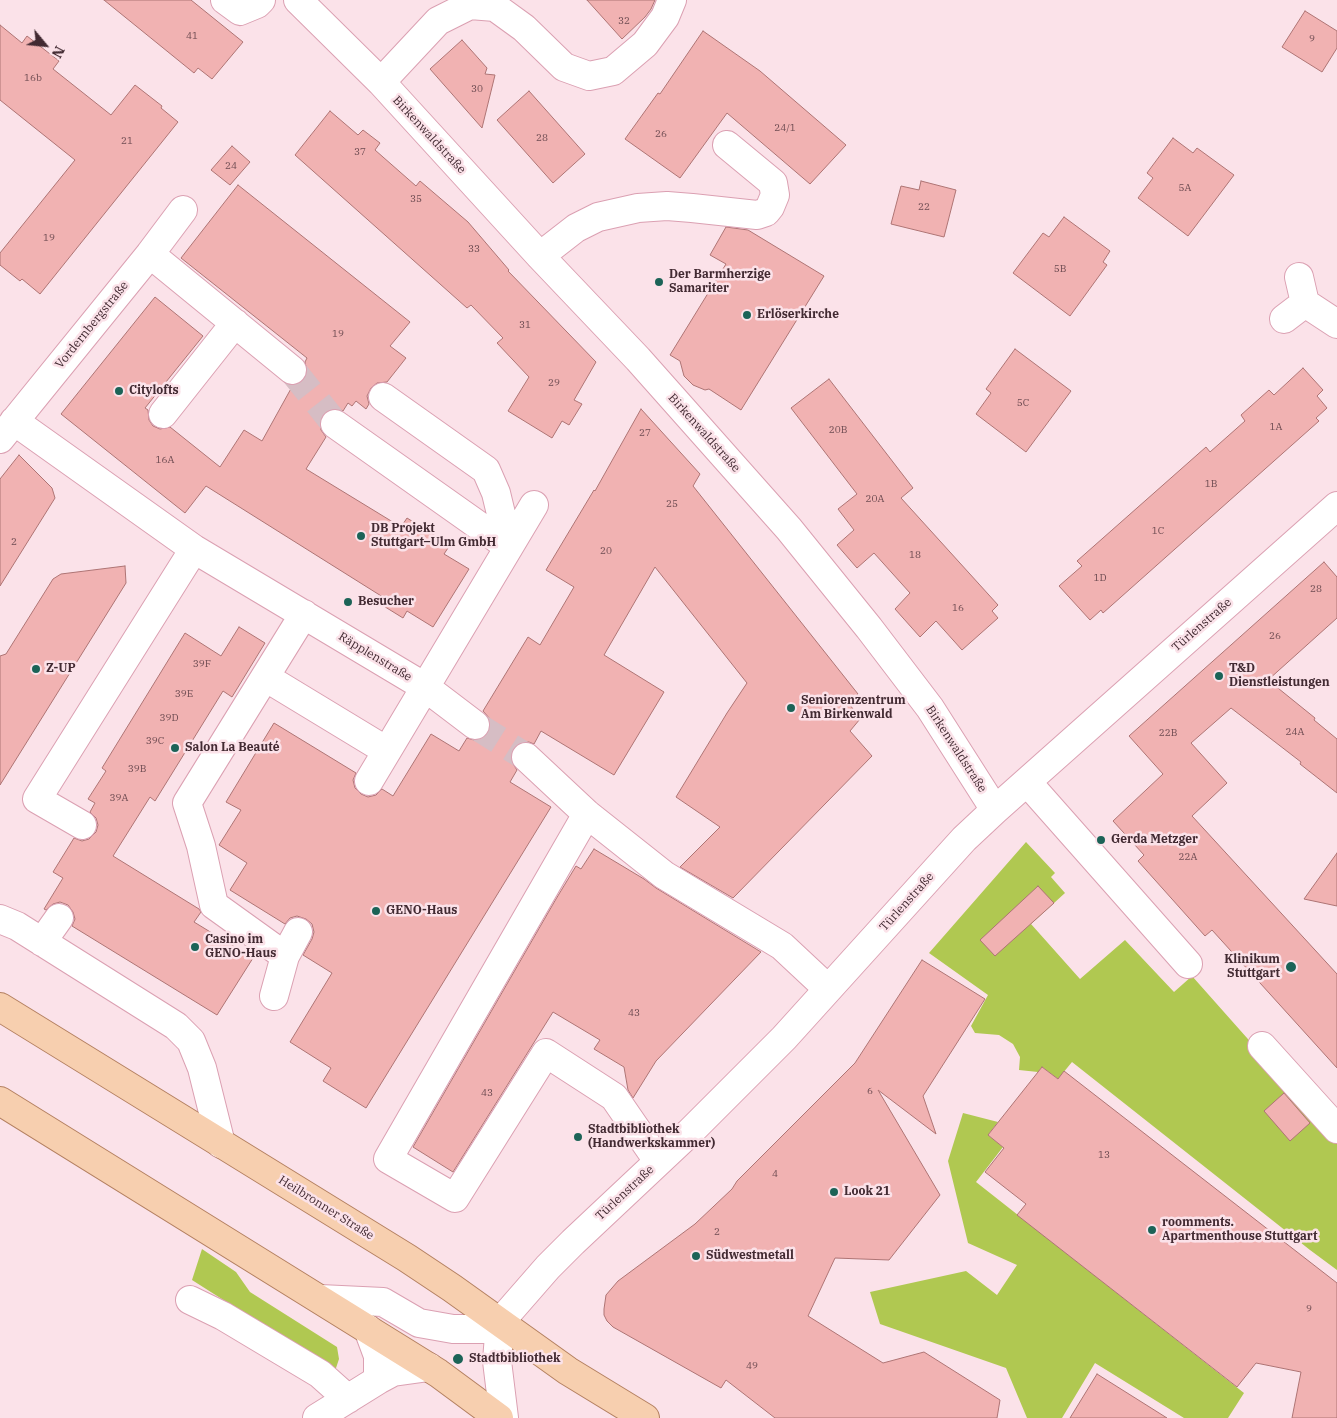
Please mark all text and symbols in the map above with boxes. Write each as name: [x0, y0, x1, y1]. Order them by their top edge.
house number: 32: [618, 15, 630, 27]
north arrow: [20, 20, 70, 70]
house number: 41: [186, 30, 198, 42]
house number: 9: [1309, 33, 1315, 45]
text: N: [48, 43, 69, 61]
house number: 16b: [24, 72, 42, 84]
house number: 30: [471, 83, 483, 95]
street label: Birkenwaldstraße: [389, 93, 469, 177]
house number: 24/1: [774, 122, 796, 134]
house number: 26: [655, 128, 667, 140]
house number: 28: [536, 132, 548, 144]
house number: 21: [121, 135, 133, 147]
house number: 37: [354, 146, 366, 158]
house number: 24: [225, 160, 237, 172]
house number: 5A: [1179, 182, 1191, 194]
house number: 35: [410, 193, 422, 205]
house number: 22: [918, 201, 930, 213]
house number: 19: [43, 232, 55, 244]
house number: 33: [468, 243, 480, 255]
house number: 5B: [1054, 263, 1066, 275]
place label: Der Barmherzige Samariter: [669, 268, 771, 296]
marker: Der Barmherzige Samariter: [653, 276, 665, 288]
street label: Vordernbergstraße: [53, 279, 131, 371]
place label: Erlöserkirche: [757, 308, 839, 322]
marker: Erlöserkirche: [741, 309, 753, 321]
house number: 31: [519, 319, 531, 331]
house number: 19: [332, 328, 344, 340]
house number: 29: [548, 377, 560, 389]
place label: Citylofts: [129, 384, 178, 398]
marker: Citylofts: [113, 385, 125, 397]
street label: Birkenwaldstraße: [665, 391, 743, 475]
house number: 5C: [1017, 397, 1029, 409]
house number: 1A: [1270, 421, 1282, 433]
house number: 20B: [829, 424, 847, 436]
house number: 27: [639, 427, 651, 439]
house number: 16A: [156, 454, 174, 466]
house number: 1B: [1205, 478, 1217, 490]
house number: 20A: [866, 493, 884, 505]
house number: 25: [666, 498, 678, 510]
place label: DB Projekt Stuttgart–Ulm GmbH: [371, 522, 496, 550]
house number: 1C: [1152, 525, 1164, 537]
marker: DB Projekt Stuttgart–Ulm GmbH: [355, 530, 367, 542]
house number: 2: [11, 536, 17, 548]
house number: 20: [600, 545, 612, 557]
house number: 18: [909, 549, 921, 561]
house number: 1D: [1093, 572, 1107, 584]
house number: 28: [1310, 583, 1322, 595]
place label: Besucher: [358, 595, 414, 609]
street label: Türlenstraße: [1169, 595, 1235, 655]
marker: Besucher: [342, 596, 354, 608]
house number: 16: [952, 602, 964, 614]
street label: Räpplenstraße: [336, 629, 414, 685]
house number: 26: [1269, 630, 1281, 642]
house number: 39F: [193, 658, 211, 670]
place label: Z-UP: [46, 662, 76, 676]
place label: T&D Dienstleistungen: [1229, 662, 1330, 690]
marker: Z-UP: [30, 663, 42, 675]
marker: T&D Dienstleistungen: [1213, 670, 1225, 682]
house number: 39E: [175, 688, 193, 700]
place label: Seniorenzentrum Am Birkenwald: [801, 694, 906, 722]
marker: Seniorenzentrum Am Birkenwald: [785, 702, 797, 714]
street label: Birkenwaldstraße: [923, 703, 989, 795]
house number: 39D: [159, 712, 179, 724]
house number: 24A: [1286, 726, 1304, 738]
house number: 22B: [1159, 727, 1177, 739]
house number: 39C: [146, 735, 164, 747]
place label: Salon La Beauté: [185, 741, 279, 755]
marker: Salon La Beauté: [169, 742, 181, 754]
house number: 39B: [128, 763, 146, 775]
house number: 39A: [110, 792, 128, 804]
place label: Gerda Metzger: [1111, 833, 1198, 847]
marker: Gerda Metzger: [1095, 834, 1107, 846]
house number: 22A: [1179, 851, 1197, 863]
street label: Türlenstraße: [877, 870, 937, 934]
place label: GENO-Haus: [386, 904, 457, 918]
marker: GENO-Haus: [370, 905, 382, 917]
place label: Casino im GENO-Haus: [205, 933, 276, 961]
marker: Casino im GENO-Haus: [189, 941, 201, 953]
place label: Klinikum Stuttgart: [1224, 953, 1280, 981]
marker: Klinikum Stuttgart: [1284, 960, 1298, 974]
house number: 43: [628, 1007, 640, 1019]
house number: 6: [867, 1085, 873, 1097]
house number: 43: [481, 1087, 493, 1099]
place label: Stadtbibliothek (Handwerkskammer): [588, 1123, 715, 1151]
marker: Stadtbibliothek (Handwerkskammer): [572, 1131, 584, 1143]
house number: 13: [1098, 1149, 1110, 1161]
street label: Türlenstraße: [593, 1162, 657, 1224]
house number: 4: [772, 1168, 778, 1180]
street label: Heilbronner Straße: [276, 1173, 376, 1243]
place label: Look 21: [844, 1185, 890, 1199]
marker: Look 21: [828, 1186, 840, 1198]
place label: roomments. Apartmenthouse Stuttgart: [1162, 1216, 1317, 1244]
marker: roomments. Apartmenthouse Stuttgart: [1146, 1224, 1158, 1236]
house number: 2: [714, 1226, 720, 1238]
place label: Südwestmetall: [706, 1249, 794, 1263]
marker: Südwestmetall: [690, 1250, 702, 1262]
house number: 9: [1306, 1303, 1312, 1315]
marker: Stadtbibliothek: [451, 1352, 465, 1366]
place label: Stadtbibliothek: [469, 1352, 560, 1366]
house number: 49: [746, 1360, 758, 1372]

